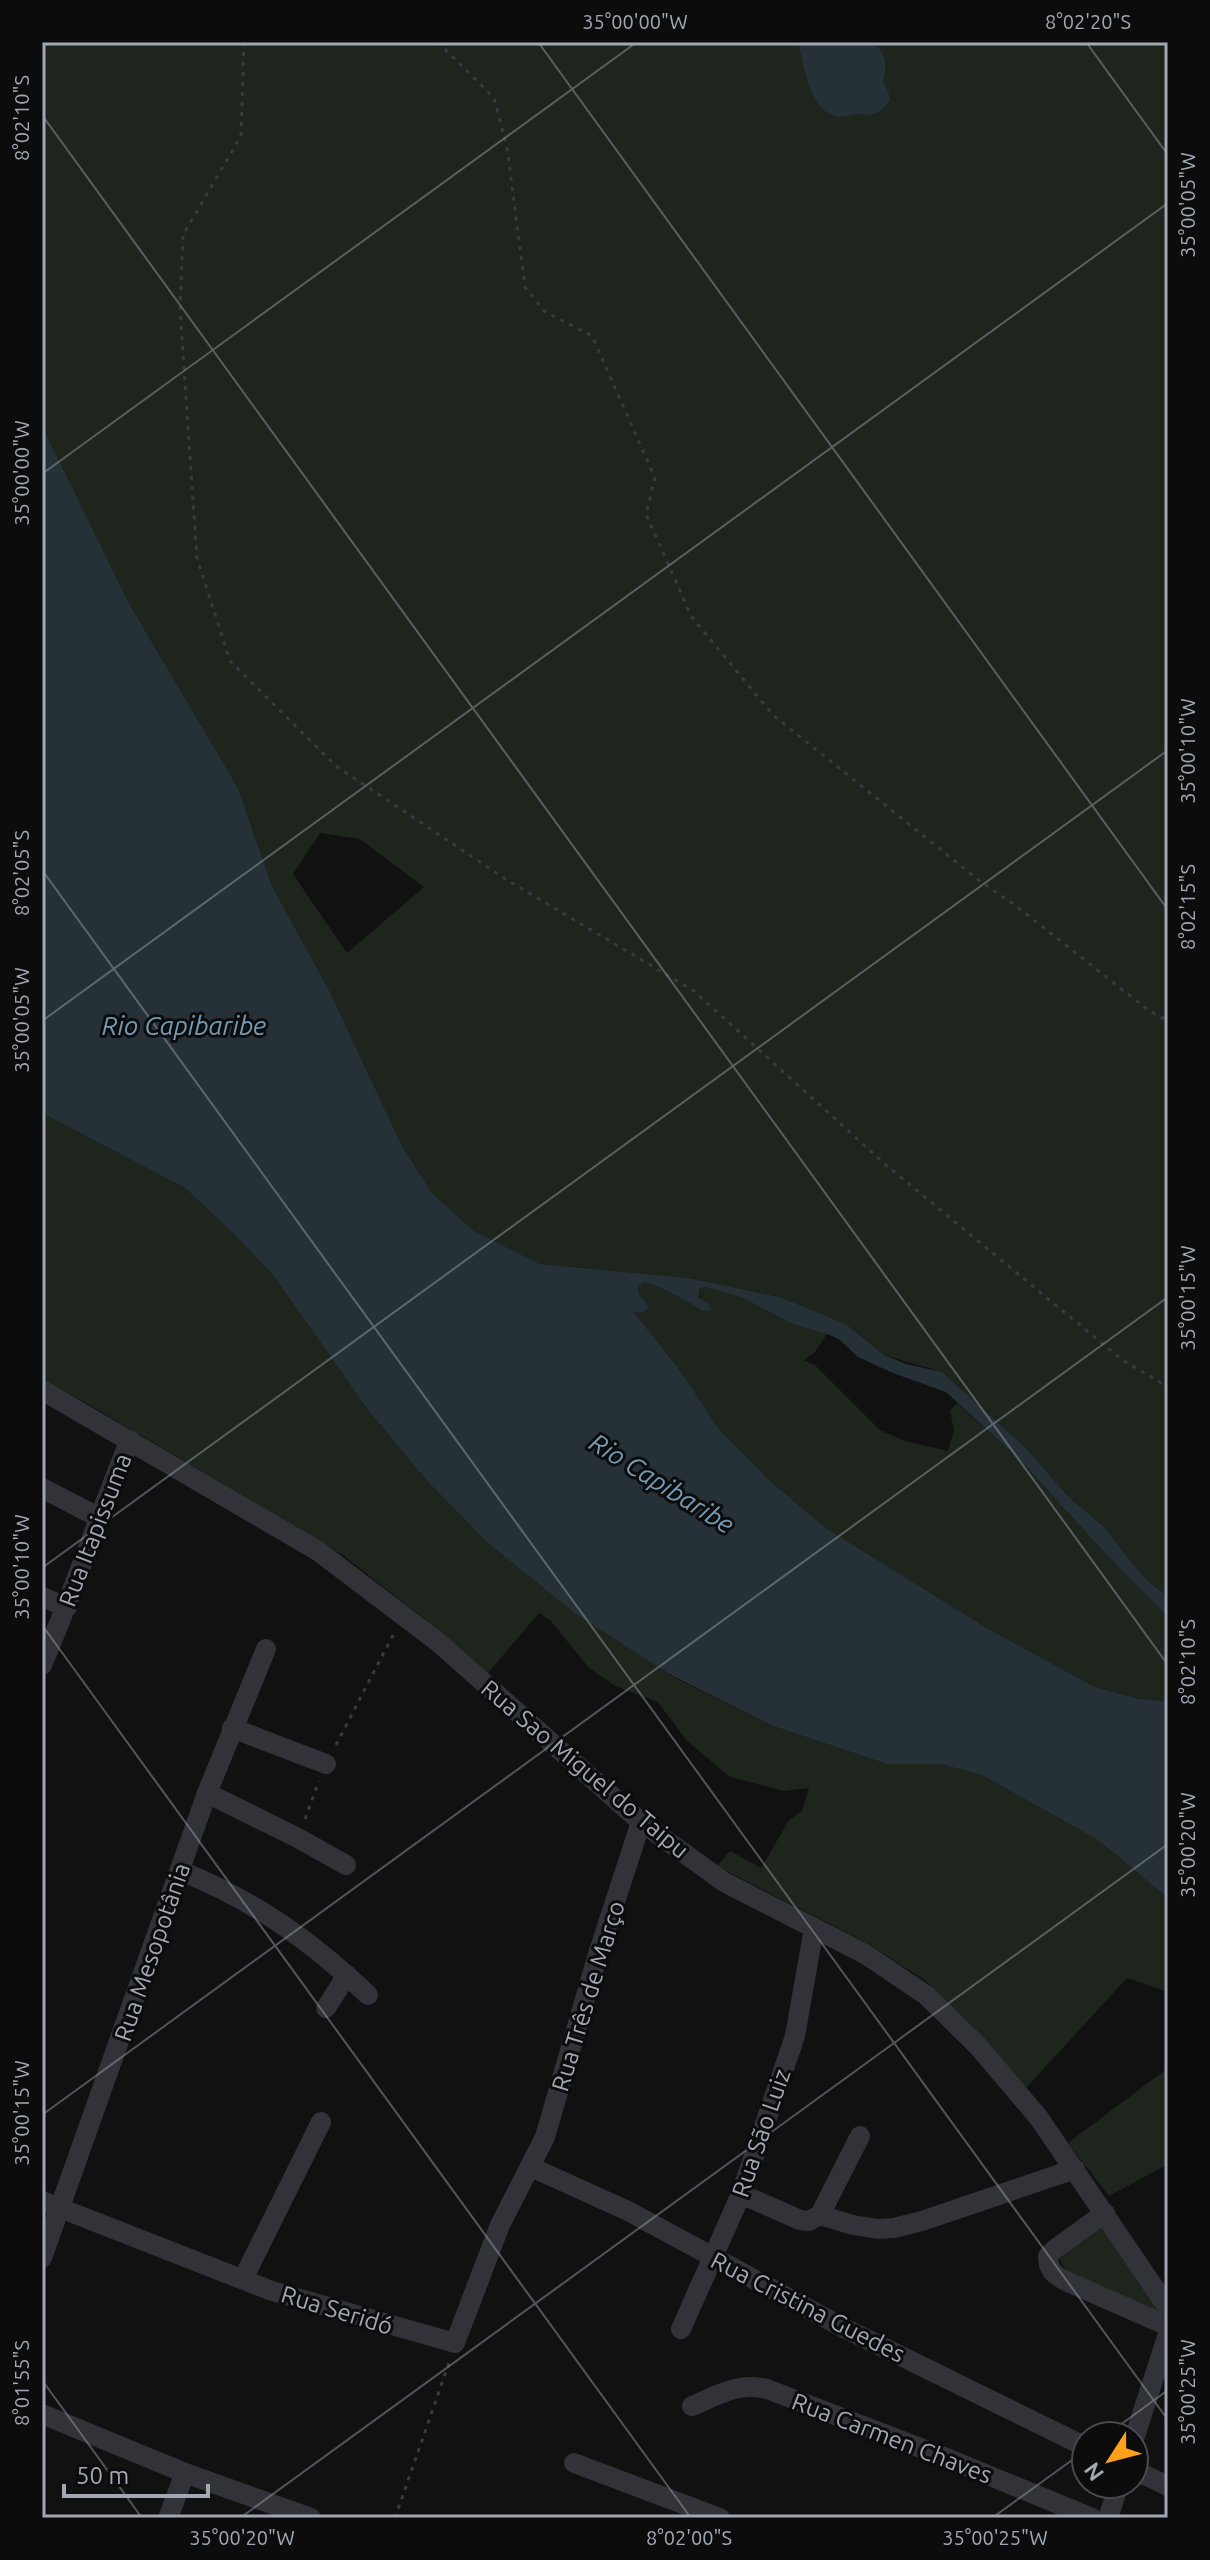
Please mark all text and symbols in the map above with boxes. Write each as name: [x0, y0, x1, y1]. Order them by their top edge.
text: 35°00'00"W: [582, 10, 688, 33]
text: 8°02'20"S: [1045, 10, 1131, 33]
text: 8°02'10"S: [10, 75, 33, 161]
text: 35°00'05"W: [1176, 152, 1199, 258]
text: 35°00'00"W: [10, 420, 33, 526]
text: 35°00'10"W: [1176, 698, 1199, 804]
text: 8°02'05"S: [10, 830, 33, 916]
text: 8°02'15"S: [1176, 864, 1199, 950]
text: 35°00'05"W: [10, 967, 33, 1073]
water label: Rio Capibaribe: [102, 1011, 266, 1040]
text: 35°00'15"W: [1176, 1245, 1199, 1351]
water label: Rio Capibaribe: [585, 1427, 739, 1539]
street label: Rua Itapissuma: [53, 1450, 137, 1610]
text: 35°00'10"W: [10, 1514, 33, 1620]
text: 8°02'10"S: [1176, 1619, 1199, 1705]
street label: Rua Sao Miguel do Taipu: [476, 1674, 694, 1864]
text: 35°00'20"W: [1176, 1792, 1199, 1898]
street label: Rua Mesopotânia: [109, 1859, 195, 2045]
street label: Rua Três de Março: [546, 1898, 630, 2094]
text: 35°00'15"W: [10, 2060, 33, 2166]
street label: Rua São Luiz: [726, 2065, 796, 2201]
street label: Rua Cristina Guedes: [707, 2246, 909, 2368]
street label: Rua Seridó: [278, 2280, 396, 2340]
text: 35°00'25"W: [1176, 2339, 1199, 2445]
text: 8°01'55"S: [10, 2340, 33, 2426]
street label: Rua Carmen Chaves: [788, 2387, 996, 2489]
north arrow: [1070, 2420, 1150, 2500]
scale bar: [64, 2448, 208, 2498]
text: N: [1078, 2458, 1108, 2486]
text: 50 m: [76, 2462, 129, 2489]
text: 35°00'20"W: [189, 2526, 295, 2549]
text: 8°02'00"S: [646, 2526, 732, 2549]
text: 35°00'25"W: [942, 2526, 1048, 2549]

